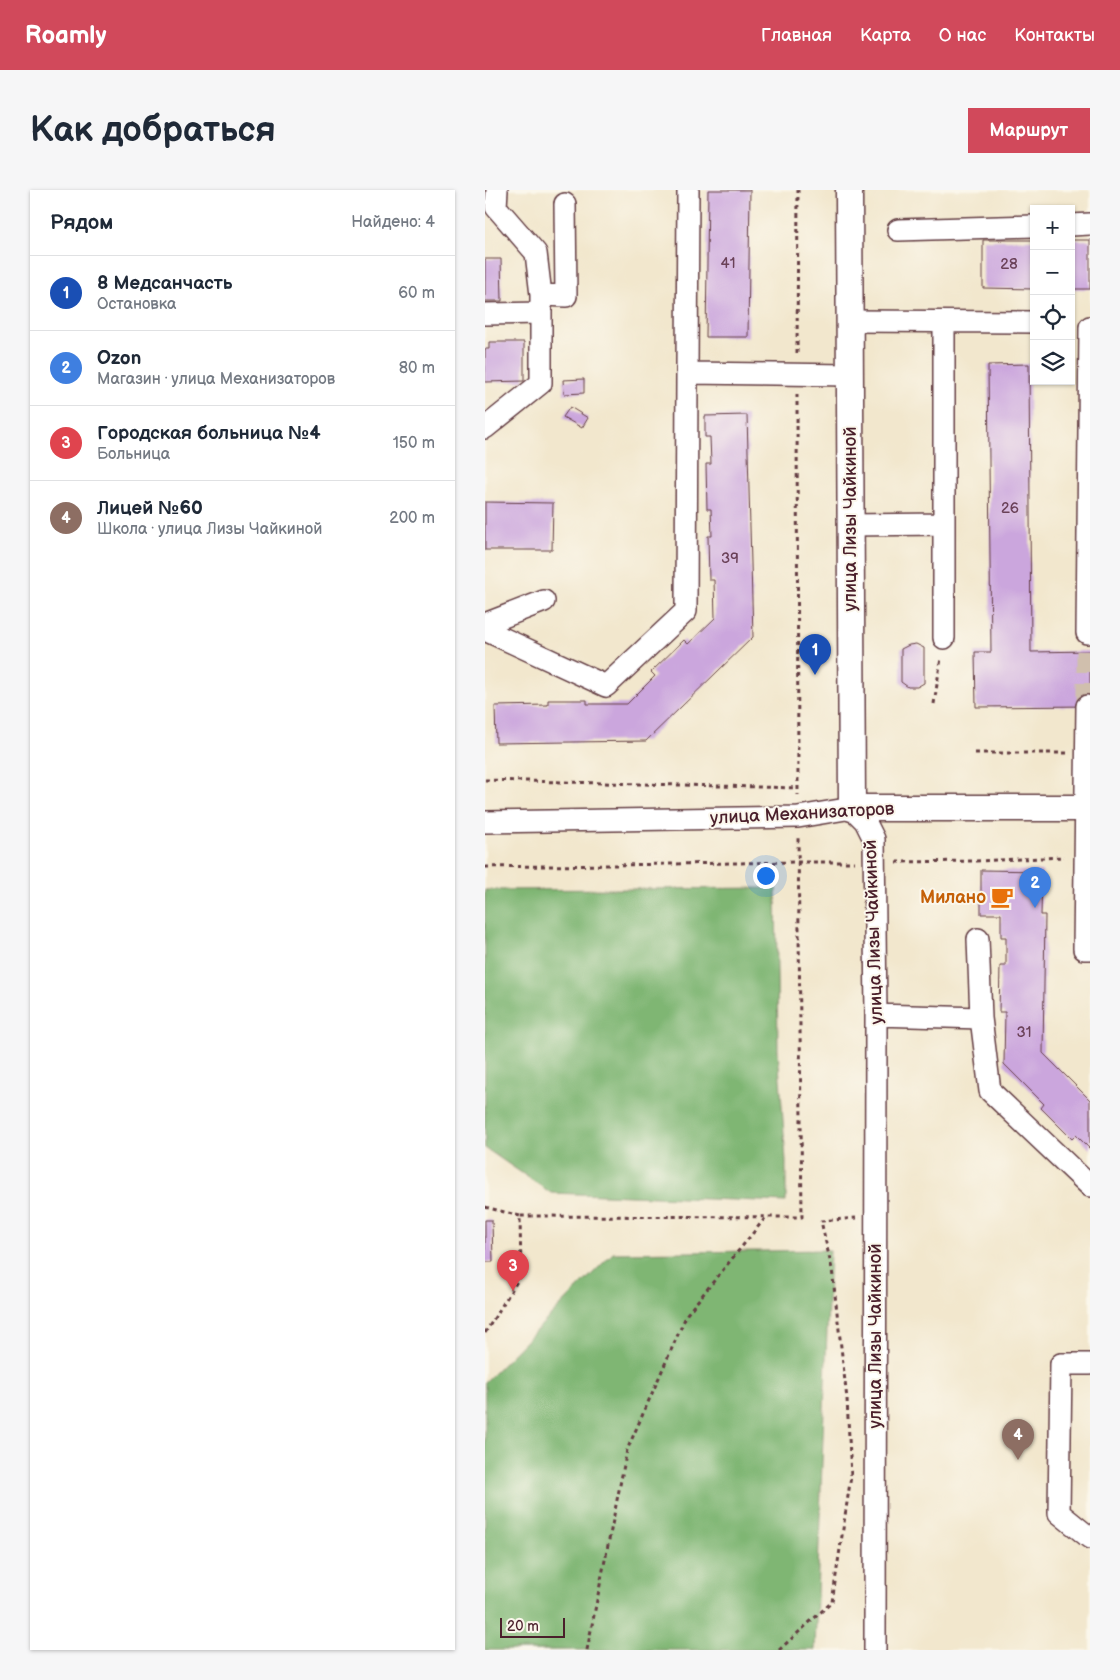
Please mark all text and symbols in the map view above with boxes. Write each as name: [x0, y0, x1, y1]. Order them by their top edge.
text: Roamly: [25, 21, 106, 50]
text: Главная: [761, 25, 832, 46]
text: Карта: [860, 25, 911, 46]
text: О нас: [939, 25, 986, 46]
text: Контакты: [1014, 25, 1095, 46]
button: Маршрут: [968, 108, 1090, 153]
text: Как добраться: [30, 109, 276, 152]
map controls: [1030, 205, 1075, 385]
button: +: [1030, 205, 1075, 250]
text: Рядом: [50, 210, 113, 235]
text: Найдено: 4: [351, 213, 435, 232]
button: −: [1030, 250, 1075, 295]
house number: 41: [721, 254, 735, 273]
house number: 28: [1000, 255, 1018, 274]
text: 8 Медсанчасть: [97, 272, 233, 295]
text: 1: [63, 284, 69, 303]
text: 60 m: [398, 284, 435, 303]
text: Остановка: [97, 295, 176, 314]
button: locate: [1030, 295, 1075, 340]
button: layers: [1030, 340, 1075, 385]
text: Ozon: [97, 347, 141, 370]
text: 2: [61, 359, 71, 378]
text: 80 m: [399, 359, 435, 378]
text: Магазин · улица Механизаторов: [97, 370, 335, 389]
text: Городская больница №4: [97, 422, 321, 445]
street label: улица Лизы Чайкиной: [840, 427, 861, 612]
text: 3: [61, 434, 71, 453]
text: 150 m: [393, 434, 435, 453]
text: Больница: [97, 445, 170, 464]
text: Лицей №60: [97, 497, 203, 520]
house number: 26: [1001, 499, 1019, 518]
text: 4: [61, 509, 71, 528]
text: 200 m: [389, 509, 435, 528]
text: Школа · улица Лизы Чайкиной: [97, 520, 322, 539]
house number: 39: [721, 549, 739, 568]
pin: 1: [799, 634, 831, 675]
street label: улица Механизаторов: [709, 798, 895, 829]
street label: улица Лизы Чайкиной: [860, 839, 887, 1025]
your location: [753, 863, 779, 889]
pin: 2: [1019, 867, 1051, 908]
cafe icon: Милано: [989, 884, 1015, 910]
place label: Милано: [920, 887, 986, 908]
house number: 31: [1016, 1023, 1032, 1042]
street label: улица Лизы Чайкиной: [865, 1244, 886, 1429]
pin: 3: [497, 1250, 529, 1291]
pin: 4: [1002, 1419, 1034, 1460]
scale bar: [500, 1615, 565, 1638]
text: 20 m: [507, 1618, 539, 1635]

